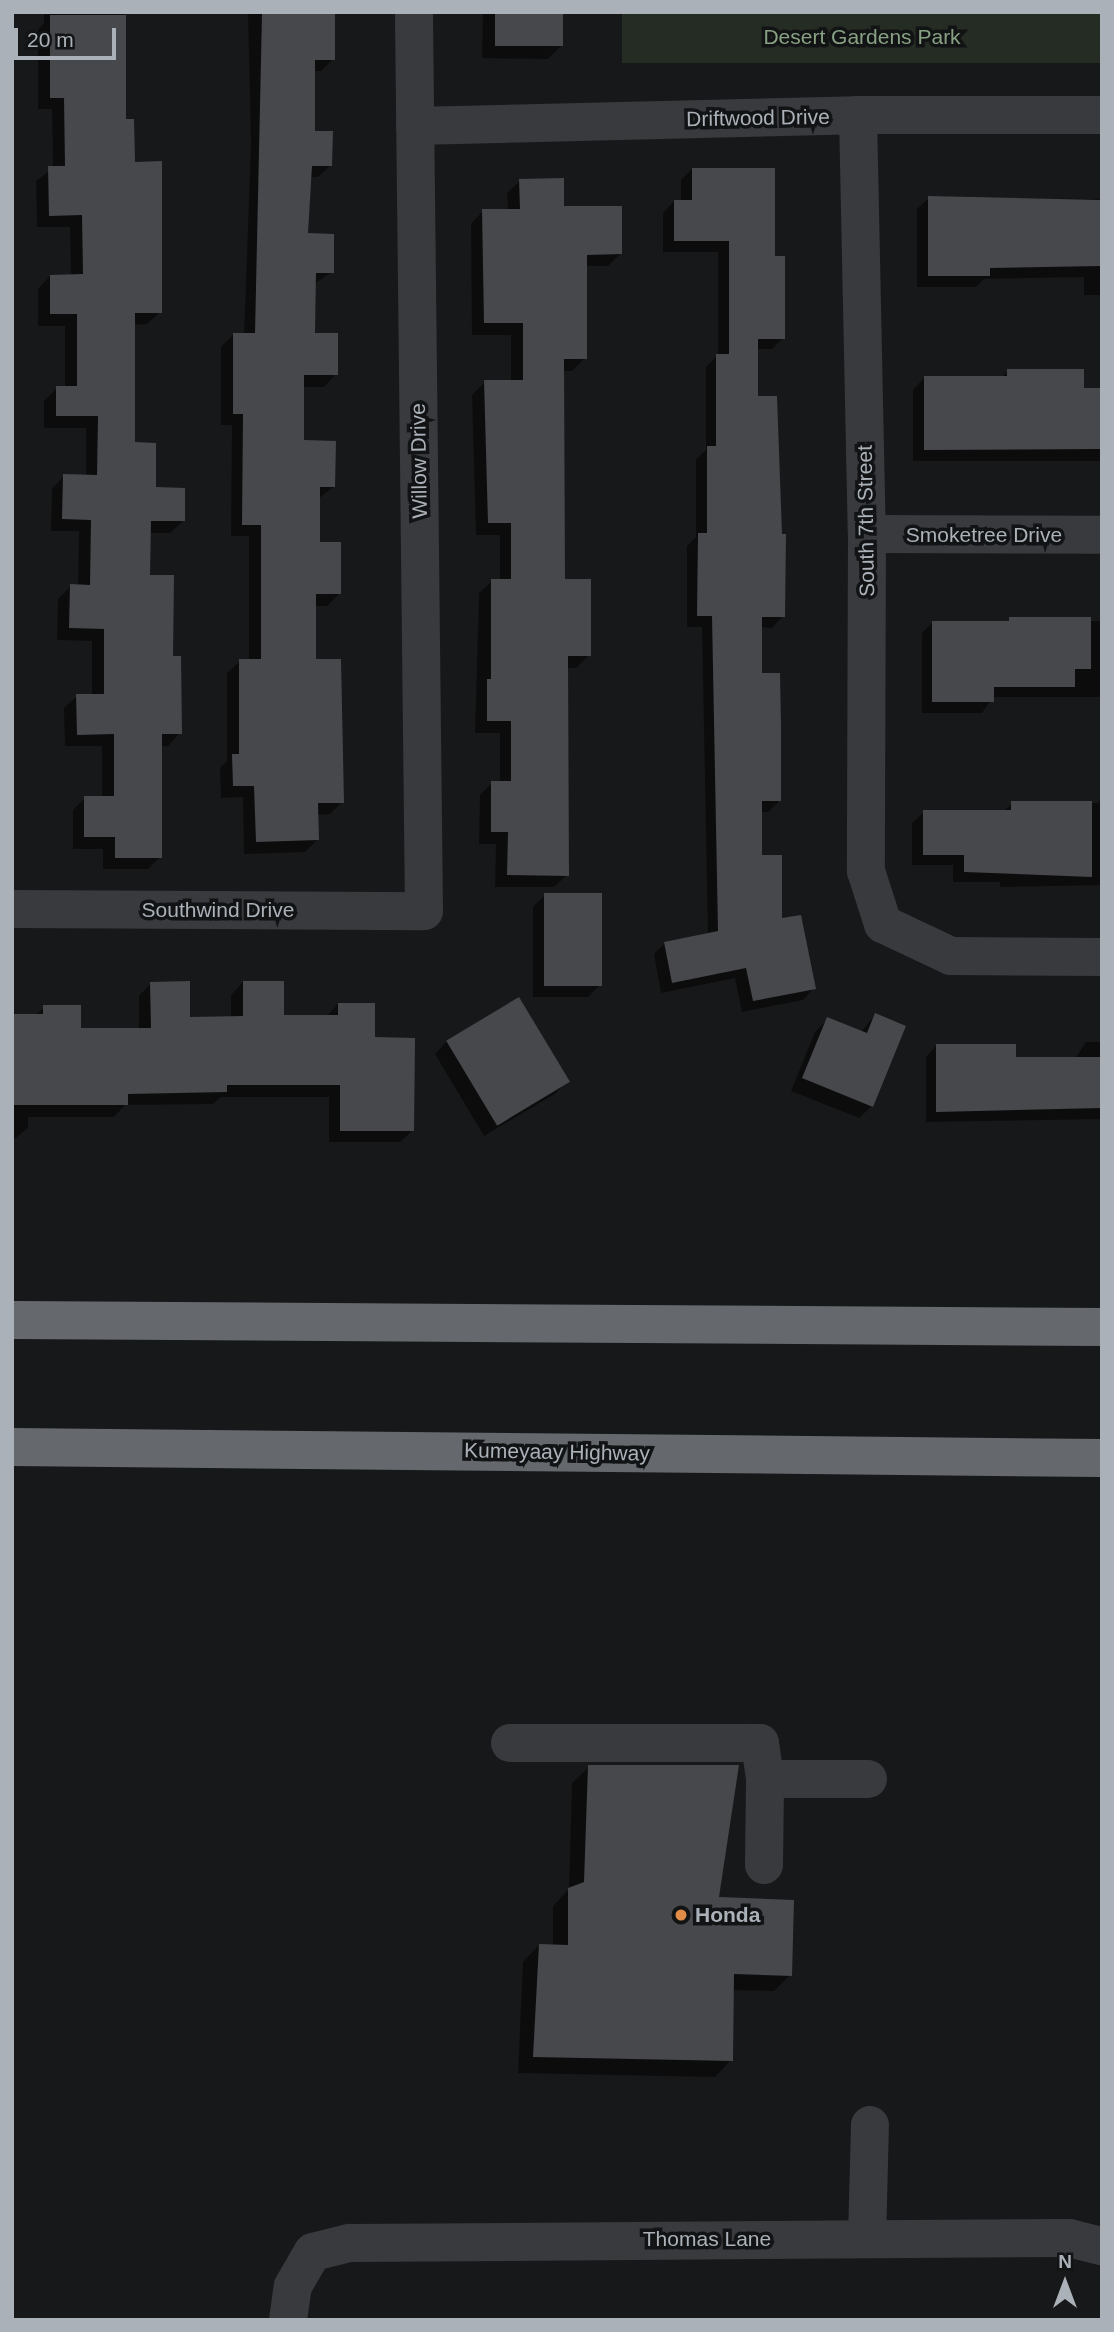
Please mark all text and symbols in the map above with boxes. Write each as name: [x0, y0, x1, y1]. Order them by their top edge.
scale bar: [18, 14, 119, 58]
park label: Desert Gardens Park: [763, 24, 961, 50]
text: 20 m: [27, 28, 74, 51]
street label: Driftwood Drive: [686, 104, 830, 132]
street label: Willow Drive: [405, 403, 433, 519]
street label: South 7th Street: [852, 445, 880, 597]
street label: Smoketree Drive: [906, 522, 1062, 548]
street label: Southwind Drive: [142, 897, 294, 923]
street label: Kumeyaay Highway: [464, 1438, 650, 1466]
place label: Honda: [695, 1902, 760, 1928]
marker: Honda: [673, 1907, 689, 1923]
street label: Thomas Lane: [643, 2226, 771, 2252]
north arrow: [1030, 2248, 1100, 2318]
text: N: [1058, 2251, 1072, 2272]

